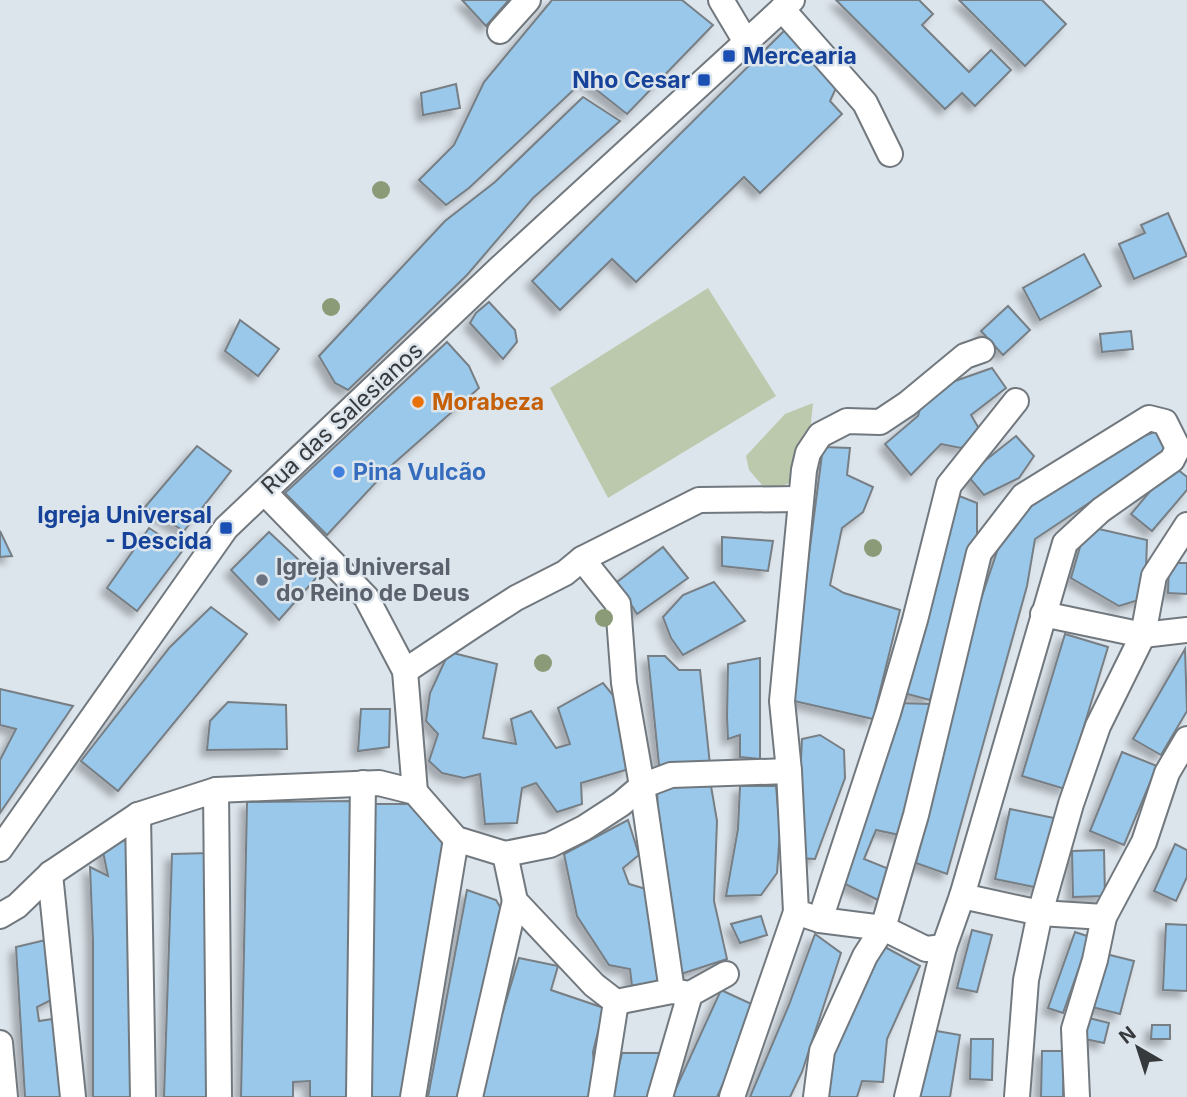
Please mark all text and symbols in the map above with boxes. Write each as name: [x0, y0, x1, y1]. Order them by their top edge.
place label: Mercearia: [743, 42, 857, 70]
marker: Mercearia: [721, 48, 737, 64]
place label: Nho Cesar: [572, 66, 690, 94]
marker: Nho Cesar: [696, 72, 712, 88]
street label: Rua das Salesianos: [256, 336, 428, 500]
place label: Morabeza: [432, 388, 544, 416]
marker: Morabeza: [410, 394, 426, 410]
place label: Pina Vulcão: [353, 458, 486, 486]
marker: Pina Vulcão: [331, 464, 347, 480]
place label: Igreja Universal - Descida: [37, 501, 212, 555]
marker: Igreja Universal - Descida: [218, 520, 234, 536]
place label: Igreja Universal do Reino de Deus: [276, 553, 470, 607]
marker: Igreja Universal do Reino de Deus: [254, 572, 270, 588]
north arrow: [1103, 1013, 1173, 1083]
text: N: [1115, 1022, 1140, 1049]

